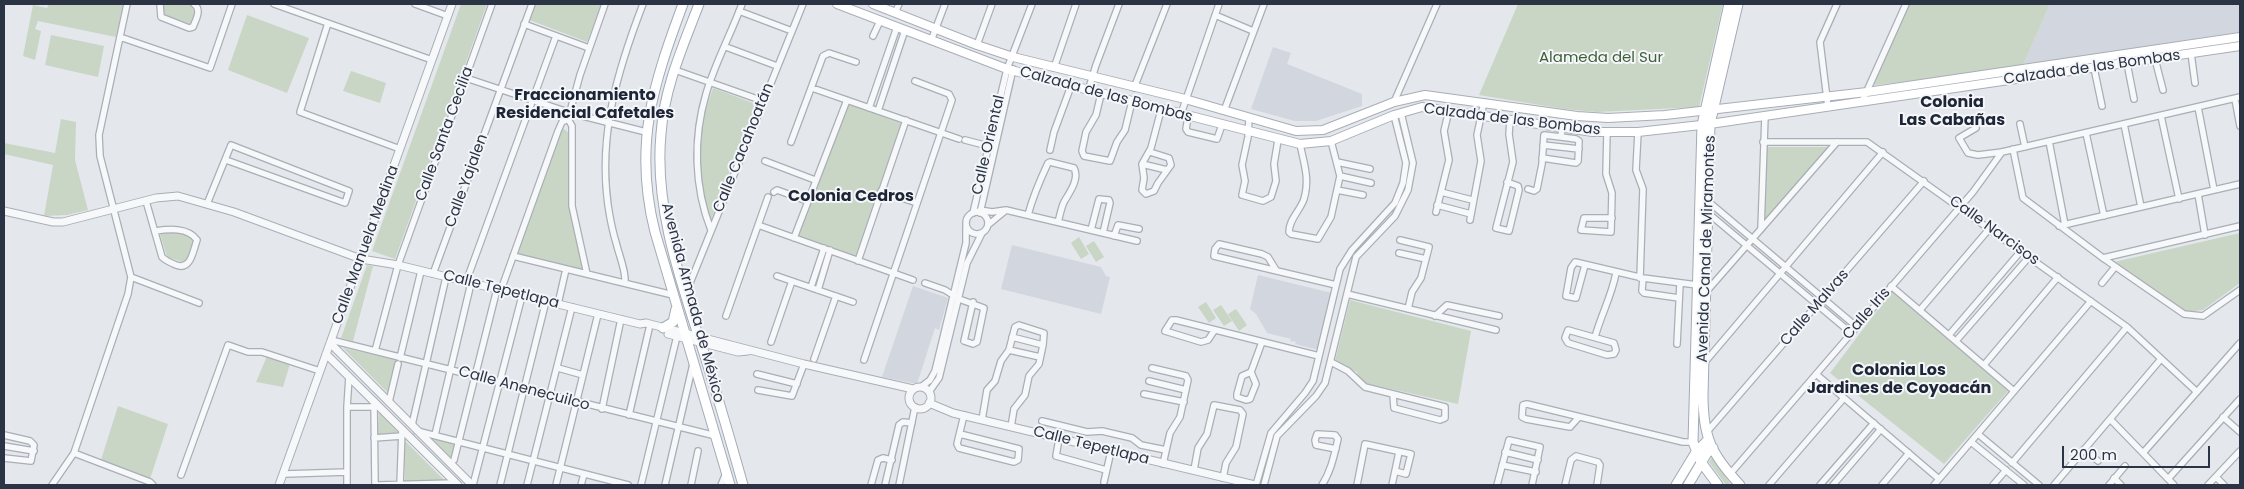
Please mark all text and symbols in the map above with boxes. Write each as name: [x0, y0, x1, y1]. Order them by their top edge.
street label: Calzada de las Bombas: [2003, 47, 2181, 89]
park label: Alameda del Sur: [1539, 49, 1663, 67]
street label: Calzada de las Bombas: [1018, 63, 1194, 127]
street label: Calle Santa Cecilia: [412, 64, 478, 204]
street label: Calle Cacahoatán: [710, 81, 778, 215]
district label: Fraccionamiento Residencial Cafetales: [496, 86, 674, 124]
street label: Calle Oriental: [969, 93, 1009, 197]
district label: Colonia Las Cabañas: [1899, 93, 2005, 131]
street label: Calzada de las Bombas: [1423, 100, 1601, 140]
street label: Calle Yajalen: [442, 132, 492, 230]
street label: Avenida Canal de Miramontes: [1694, 135, 1720, 363]
street label: Calle Manuela Medina: [329, 163, 403, 327]
district label: Colonia Cedros: [788, 187, 914, 207]
street label: Calle Narcisos: [1946, 192, 2042, 270]
street label: Avenida Armada de México: [657, 201, 727, 405]
street label: Calle Malvas: [1777, 266, 1853, 350]
street label: Calle Tepetlapa: [441, 267, 561, 313]
street label: Calle Iris: [1839, 284, 1895, 344]
district label: Colonia Los Jardines de Coyoacán: [1807, 361, 1991, 399]
street label: Calle Anenecuilco: [456, 363, 592, 415]
street label: Calle Tepetlapa: [1031, 423, 1151, 469]
scale bar: [2064, 436, 2212, 468]
text: 200 m: [2070, 444, 2117, 465]

